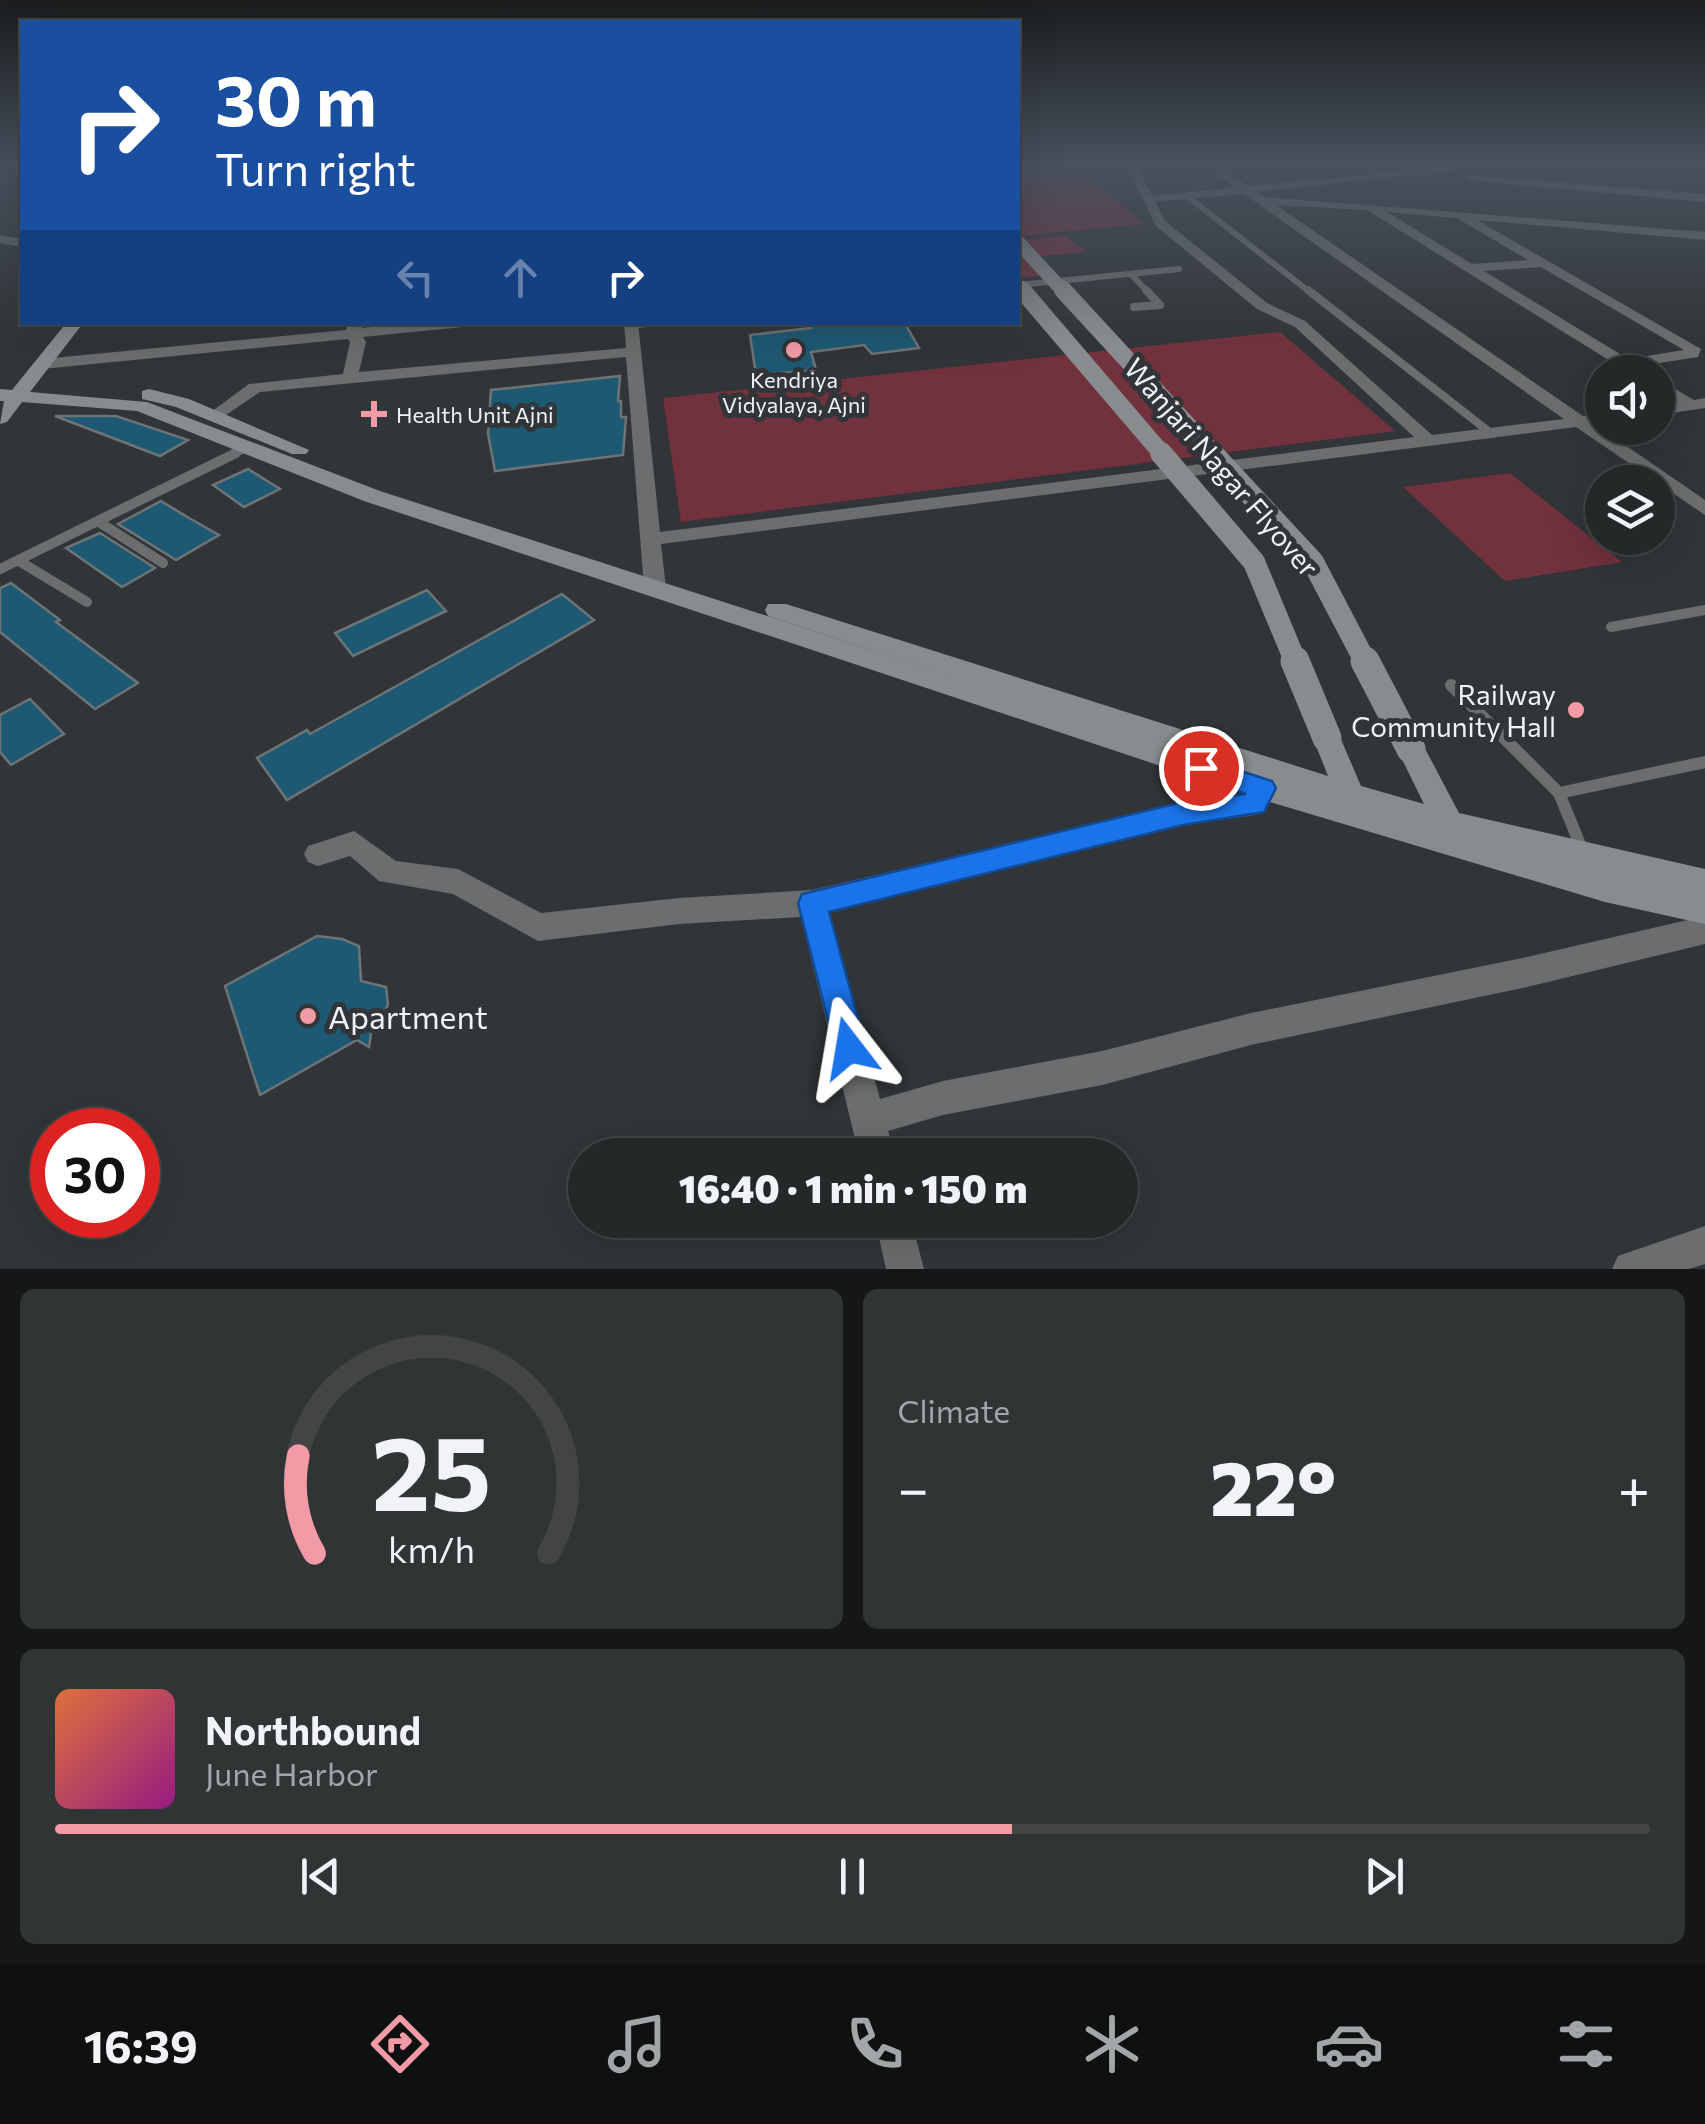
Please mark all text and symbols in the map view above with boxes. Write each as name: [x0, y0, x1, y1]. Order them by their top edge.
text: 30 m: [215, 55, 377, 140]
icon: right: [50, 60, 180, 190]
text: Turn right: [215, 140, 416, 195]
icon: left: [388, 250, 443, 305]
icon: ahead: [493, 250, 548, 305]
icon: right: [598, 250, 653, 305]
marker: Kendriya Vidyalaya, Ajni: [783, 339, 805, 361]
street label: Wanjari Nagar Flyover: [1118, 351, 1326, 583]
map controls: [1585, 355, 1675, 555]
button: sound: [1585, 355, 1675, 445]
place label: Kendriya Vidyalaya, Ajni: [722, 366, 866, 418]
marker: Health Unit Ajni: [361, 401, 387, 427]
place label: Health Unit Ajni: [396, 401, 554, 428]
button: layers: [1585, 465, 1675, 555]
place label: Railway Community Hall: [1351, 677, 1556, 743]
marker: Railway Community Hall: [1565, 699, 1587, 721]
pin: [1159, 726, 1244, 811]
icon: arrive: [1174, 741, 1229, 796]
place label: Apartment: [328, 996, 488, 1036]
position arrow: [797, 996, 901, 1100]
marker: Apartment: [297, 1005, 319, 1027]
speed limit sign: 30: [30, 1108, 160, 1238]
text: 16:40 · 1 min · 150 m: [679, 1164, 1027, 1211]
text: Climate: [898, 1390, 1010, 1430]
text: 25: [371, 1405, 491, 1532]
text: 22°: [1210, 1440, 1336, 1531]
text: −: [898, 1453, 929, 1520]
text: +: [1618, 1453, 1650, 1520]
text: km/h: [388, 1527, 475, 1570]
text: Northbound: [205, 1706, 421, 1753]
text: June Harbor: [205, 1753, 378, 1793]
icon: previous: [293, 1849, 348, 1904]
icon: pause: [825, 1849, 880, 1904]
icon: next: [1357, 1849, 1412, 1904]
icon: directions: [365, 2009, 435, 2079]
icon: music: [602, 2009, 672, 2079]
icon: phone: [840, 2009, 910, 2079]
icon: climate: [1077, 2009, 1147, 2079]
icon: car: [1314, 2009, 1384, 2079]
icon: filters: [1551, 2009, 1621, 2079]
text: 16:39: [84, 2017, 198, 2072]

